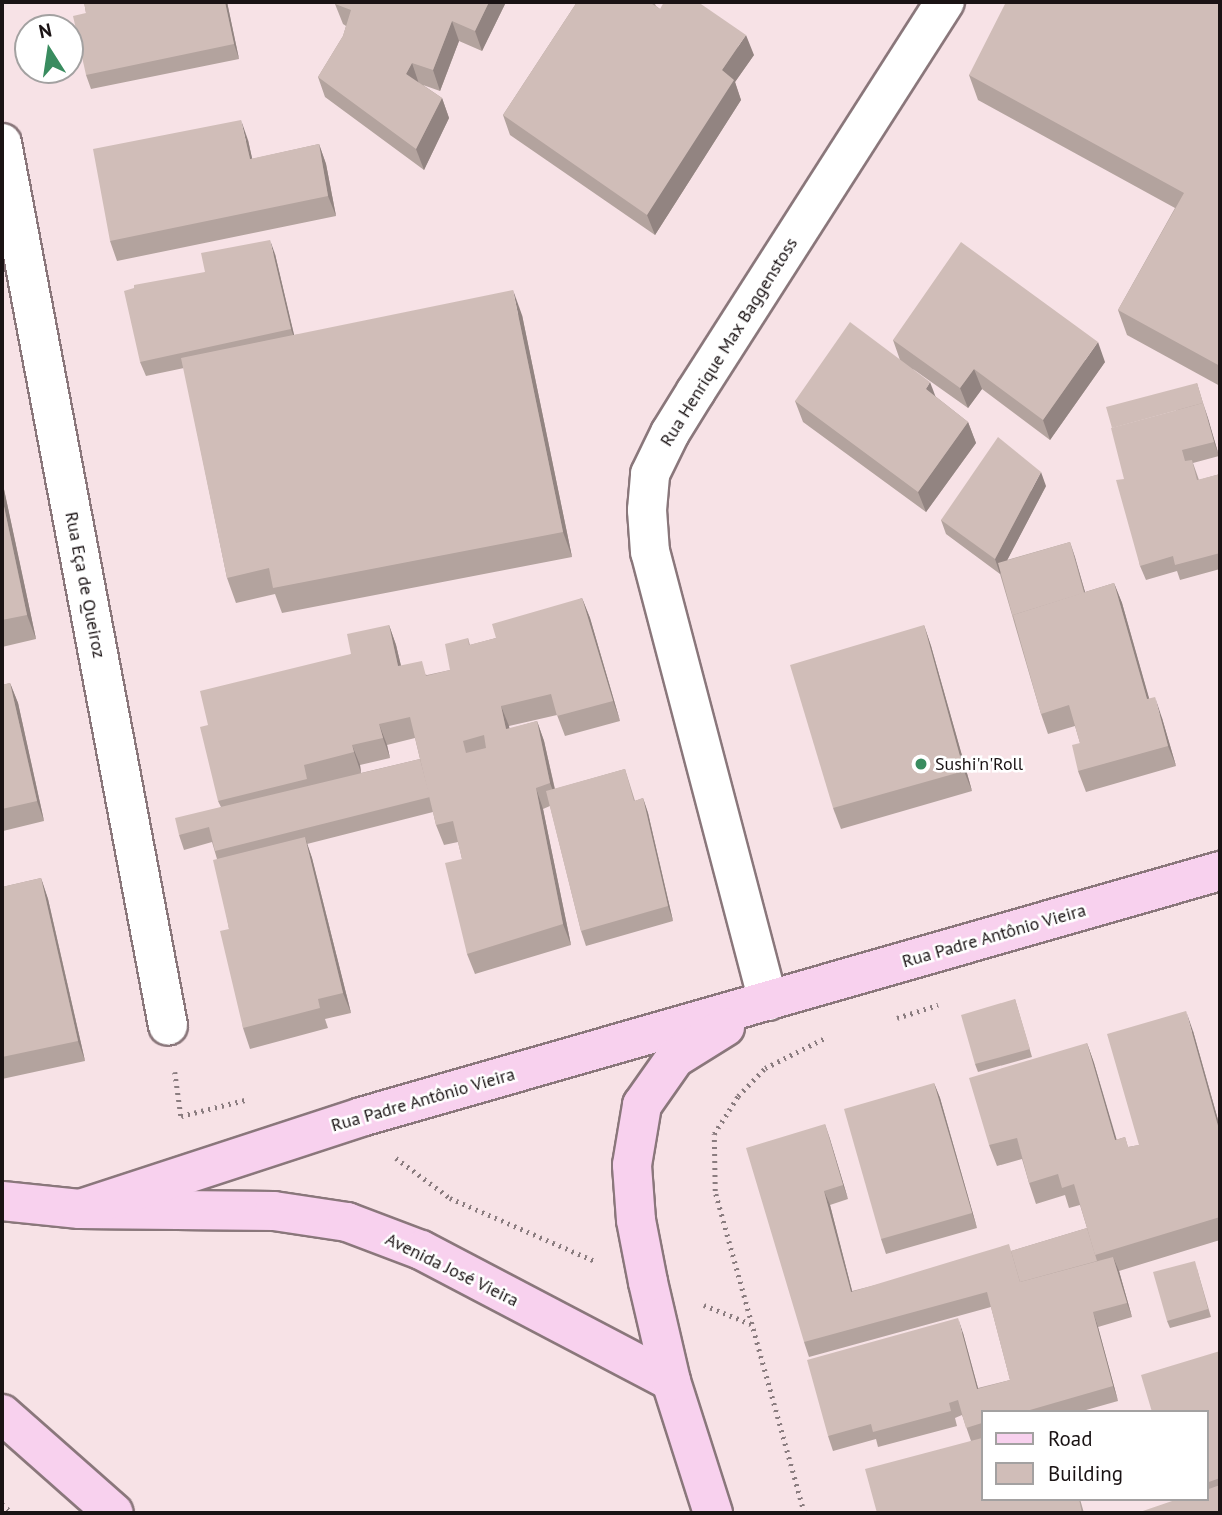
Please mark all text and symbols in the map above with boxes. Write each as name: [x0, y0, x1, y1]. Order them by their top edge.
north arrow: [14, 14, 84, 84]
text: N: [36, 17, 54, 43]
street label: Rua Henrique Max Baggenstoss: [656, 233, 802, 451]
street label: Rua Eça de Queiroz: [60, 510, 110, 660]
place label: Sushi'n'Roll: [935, 753, 1023, 775]
marker: Sushi'n'Roll: [913, 756, 929, 772]
street label: Rua Padre Antônio Vieira: [899, 899, 1089, 973]
street label: Rua Padre Antônio Vieira: [328, 1063, 518, 1137]
street label: Avenida José Vieira: [382, 1228, 522, 1312]
legend: [981, 1410, 1208, 1501]
text: Road: [1048, 1425, 1092, 1452]
text: Building: [1048, 1460, 1123, 1487]

